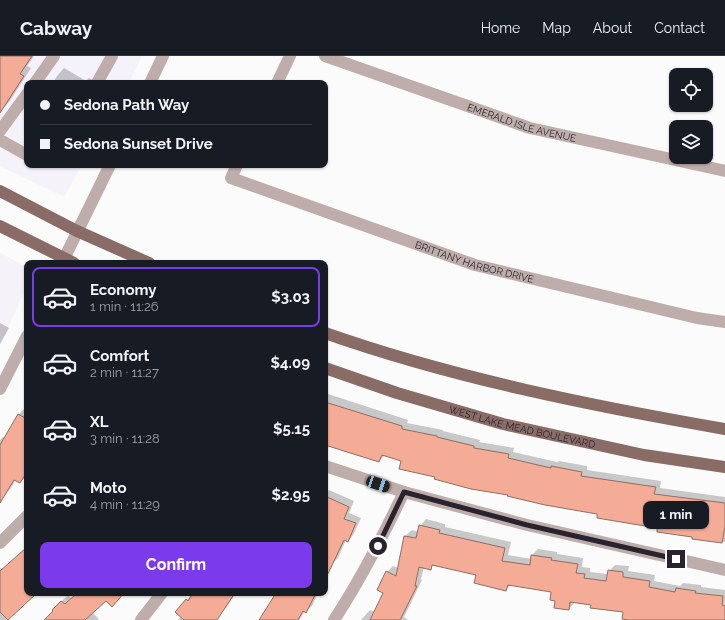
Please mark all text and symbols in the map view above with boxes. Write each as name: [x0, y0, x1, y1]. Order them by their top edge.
text: Cabway: [20, 17, 92, 39]
text: Home: [481, 20, 520, 36]
text: Map: [542, 20, 571, 36]
text: About: [593, 20, 632, 36]
text: Contact: [654, 20, 705, 36]
map controls: [669, 68, 713, 164]
button: locate: [669, 68, 713, 112]
text: Sedona Path Way: [64, 96, 189, 114]
street label: EMERALD ISLE AVENUE: [466, 101, 577, 144]
button: layers: [669, 120, 713, 164]
text: Sedona Sunset Drive: [64, 135, 213, 153]
street label: BRITTANY HARBOR DRIVE: [414, 239, 535, 285]
icon: car: [42, 279, 78, 315]
text: Economy: [90, 281, 157, 299]
text: $3.03: [271, 288, 310, 306]
text: 1 min · 11:26: [90, 299, 159, 314]
icon: car: [42, 345, 78, 381]
text: Comfort: [90, 347, 149, 365]
text: $4.09: [271, 354, 310, 372]
text: 2 min · 11:27: [90, 365, 159, 380]
street label: WEST LAKE MEAD BOULEVARD: [448, 404, 596, 450]
icon: car: [42, 411, 78, 447]
text: XL: [90, 413, 108, 431]
text: $5.15: [273, 420, 310, 438]
text: 3 min · 11:28: [90, 431, 160, 446]
car: [365, 474, 391, 494]
icon: car: [42, 477, 78, 513]
text: Moto: [90, 479, 127, 497]
text: $2.95: [272, 486, 310, 504]
text: 4 min · 11:29: [90, 497, 160, 512]
callout: 1 min: [643, 501, 709, 529]
text: 1 min: [660, 507, 692, 522]
route start: [369, 537, 387, 555]
button: Confirm: [40, 542, 312, 588]
route end: [667, 550, 685, 568]

